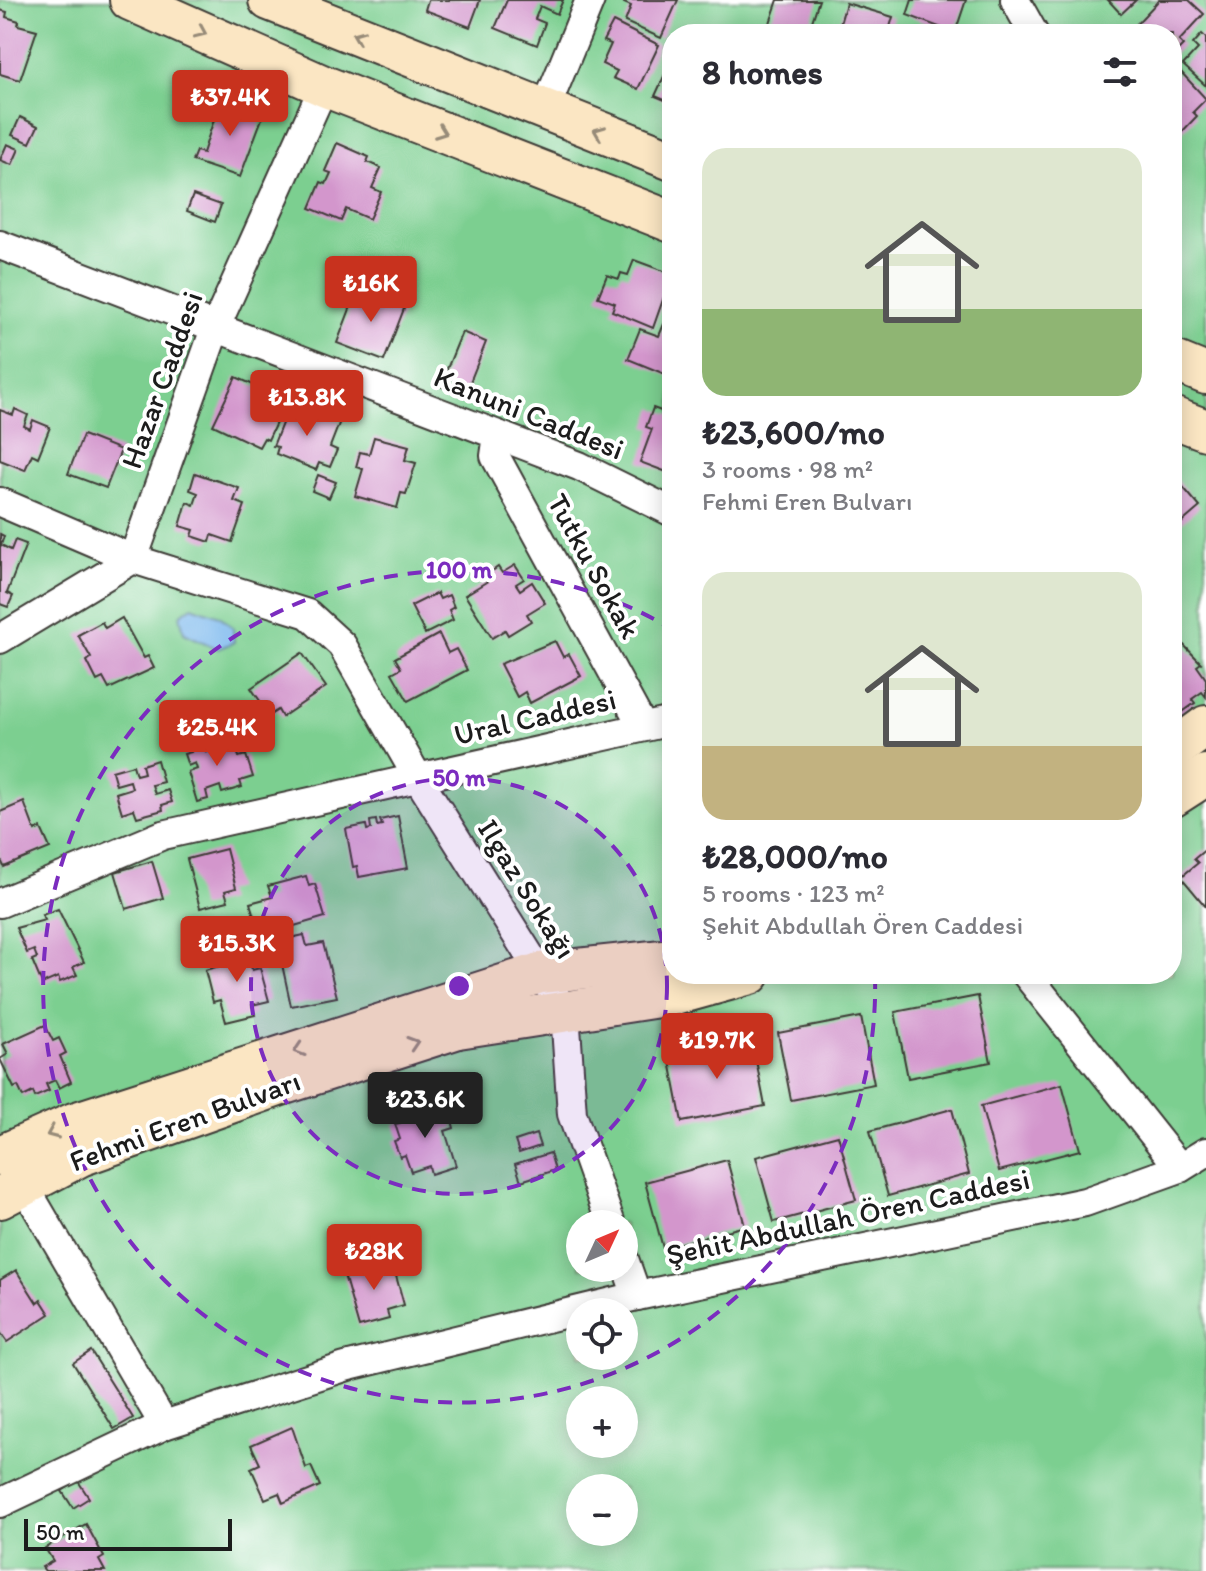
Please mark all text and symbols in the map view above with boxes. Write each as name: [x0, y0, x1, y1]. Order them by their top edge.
one-way arrow: [193, 22, 208, 38]
one-way arrow: [352, 29, 366, 45]
icon: filters: [1098, 50, 1142, 94]
text: 8 homes: [702, 52, 823, 93]
pin: ₺37.4K: [165, 70, 295, 138]
text: ₺37.4K: [190, 80, 270, 112]
one-way arrow: [433, 122, 447, 139]
one-way arrow: [593, 125, 607, 142]
icon: home: [850, 200, 994, 344]
pin: ₺16K: [324, 256, 418, 324]
text: ₺16K: [343, 266, 399, 298]
street label: Hazar Caddesi: [112, 286, 211, 474]
street label: Kanuni Caddesi: [429, 358, 630, 467]
pin: ₺13.8K: [242, 370, 372, 438]
text: ₺13.8K: [268, 380, 346, 412]
text: ₺23,600/mo: [702, 412, 885, 453]
text: 3 rooms · 98 m²: [702, 453, 873, 485]
text: Fehmi Eren Bulvarı: [702, 485, 912, 517]
street label: Tutku Sokak: [540, 487, 650, 645]
text: 100 m: [426, 555, 493, 584]
icon: home: [850, 624, 994, 768]
street label: Ural Caddesi: [450, 680, 619, 753]
pin: ₺25.4K: [152, 700, 282, 768]
text: ₺25.4K: [177, 710, 257, 742]
text: 50 m: [433, 763, 486, 792]
street label: Ilgaz Sokağı: [470, 812, 585, 965]
text: ₺28,000/mo: [702, 836, 888, 877]
text: 5 rooms · 123 m²: [702, 877, 885, 909]
text: Şehit Abdullah Ören Caddesi: [702, 909, 1023, 941]
pin: ₺15.3K: [172, 916, 302, 984]
text: ₺15.3K: [199, 926, 275, 958]
centre of rings: [445, 972, 473, 1000]
pin: ₺19.7K: [652, 1013, 782, 1081]
text: ₺19.7K: [679, 1023, 755, 1055]
one-way arrow: [405, 1036, 419, 1052]
one-way arrow: [293, 1041, 306, 1057]
street label: Fehmi Eren Bulvarı: [64, 1062, 305, 1179]
pin: ₺23.6K: [360, 1072, 490, 1140]
text: ₺23.6K: [386, 1082, 464, 1114]
one-way arrow: [46, 1123, 60, 1139]
street label: Şehit Abdullah Ören Caddesi: [663, 1160, 1033, 1273]
north arrow: [566, 1210, 638, 1282]
map controls: [566, 1210, 638, 1546]
pin: ₺28K: [327, 1224, 421, 1292]
text: ₺28K: [345, 1234, 403, 1266]
button: locate: [566, 1298, 638, 1370]
button: +: [566, 1386, 638, 1458]
button: −: [566, 1474, 638, 1546]
scale bar: [24, 1515, 232, 1551]
text: 50 m: [36, 1519, 85, 1546]

